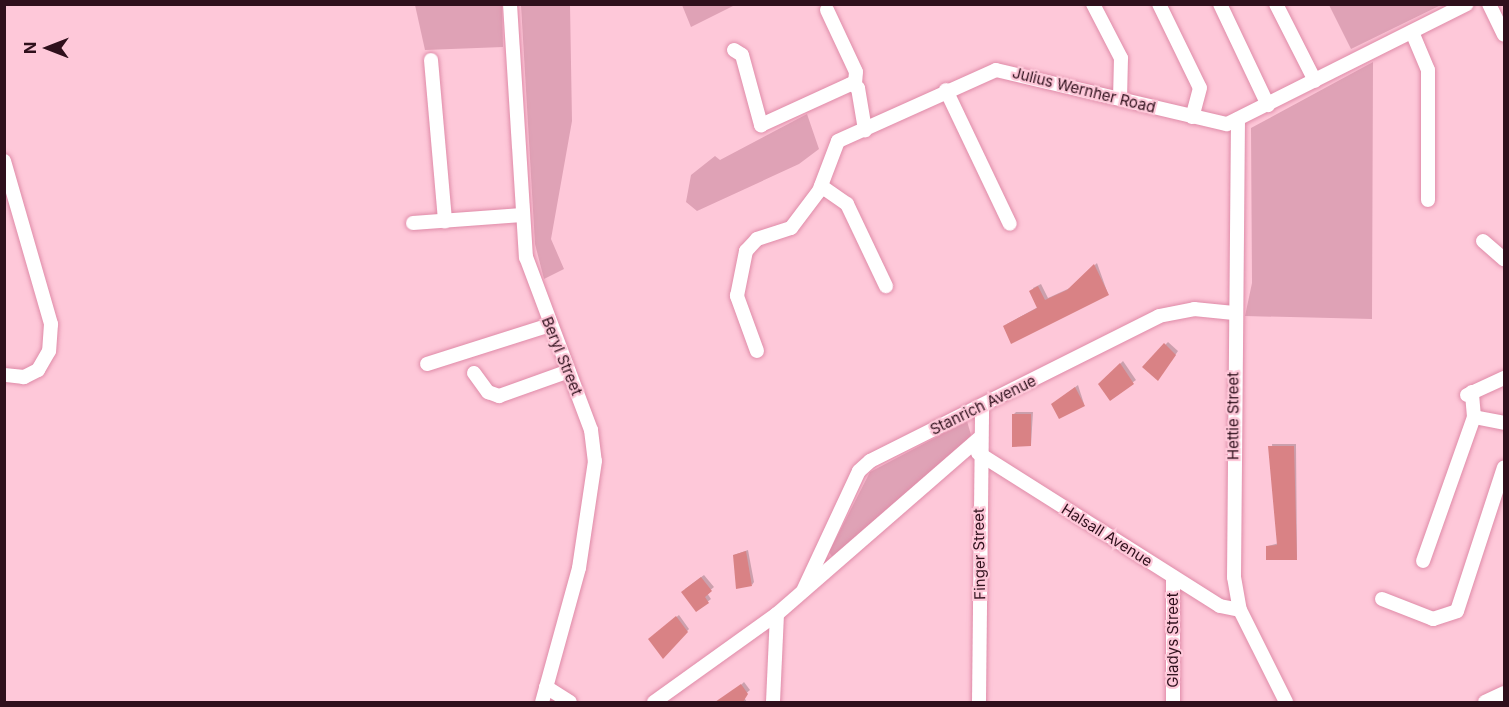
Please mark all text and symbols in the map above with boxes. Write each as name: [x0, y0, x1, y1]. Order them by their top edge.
north arrow: [18, 18, 78, 78]
text: N: [20, 42, 40, 54]
street label: Julius Wernher Road: [1011, 64, 1157, 116]
street label: Beryl Street: [538, 314, 586, 398]
street label: Stanrich Avenue: [927, 372, 1039, 438]
street label: Hettie Street: [1224, 372, 1242, 460]
street label: Halsall Avenue: [1058, 500, 1156, 570]
street label: Finger Street: [969, 508, 989, 600]
street label: Gladys Street: [1164, 592, 1182, 688]

